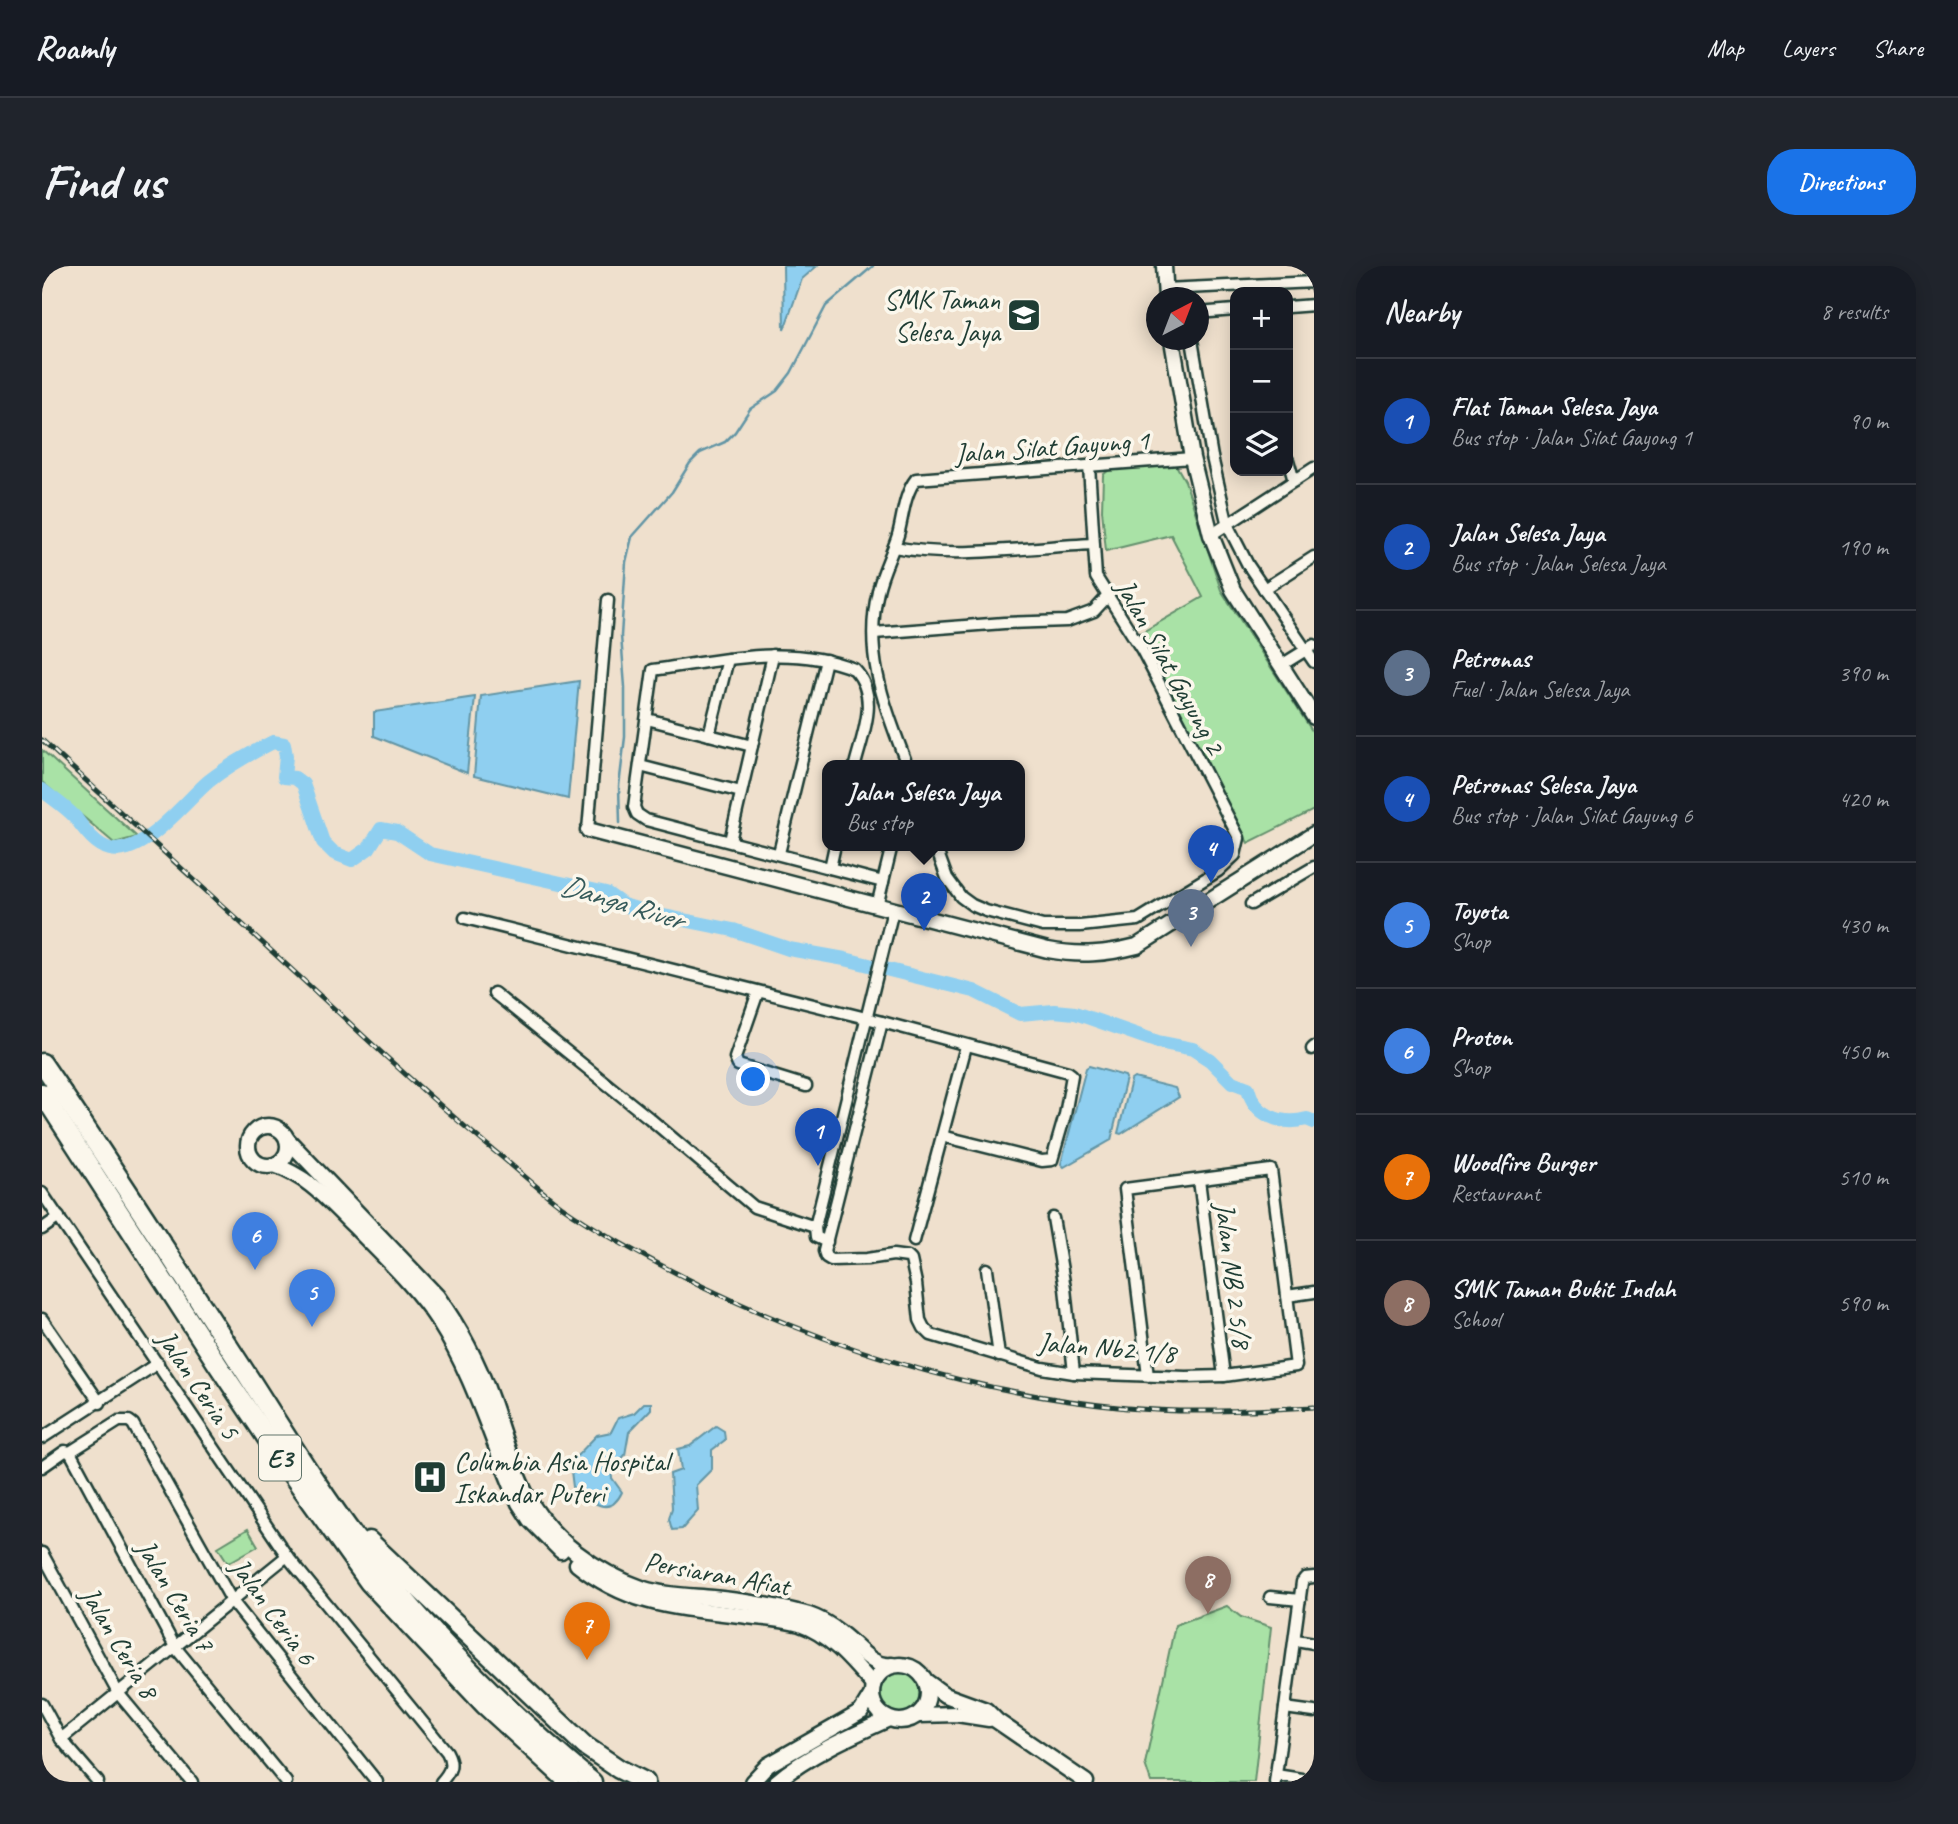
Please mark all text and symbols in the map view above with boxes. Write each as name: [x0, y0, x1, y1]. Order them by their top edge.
text: Roamly: [35, 27, 114, 69]
text: Map: [1707, 33, 1744, 63]
text: Layers: [1782, 33, 1835, 63]
text: Share: [1873, 33, 1923, 63]
button: Directions: [1767, 149, 1916, 215]
text: Find us: [42, 151, 164, 213]
place label: SMK Taman Selesa Jaya: [884, 282, 1002, 349]
north arrow: [1146, 287, 1209, 350]
map controls: [1230, 287, 1293, 476]
button: +: [1230, 287, 1293, 350]
text: Nearby: [1384, 293, 1460, 331]
school or university icon: SMK Taman Selesa Jaya: [1005, 296, 1043, 334]
text: 8 results: [1821, 297, 1888, 326]
button: −: [1230, 350, 1293, 413]
text: Flat Taman Selesa Jaya: [1451, 390, 1657, 423]
text: 1: [1402, 407, 1412, 436]
text: 90 m: [1849, 407, 1888, 436]
button: layers: [1230, 413, 1293, 476]
street label: Jalan Silat Gayung 1: [952, 422, 1152, 471]
text: Bus stop · Jalan Silat Gayong 1: [1451, 423, 1692, 452]
text: Jalan Selesa Jaya: [1451, 516, 1605, 549]
text: 2: [1402, 533, 1412, 562]
text: 190 m: [1839, 533, 1888, 562]
text: Bus stop · Jalan Selesa Jaya: [1451, 549, 1665, 578]
street label: Jalan Silat Gayung 2: [1107, 571, 1234, 762]
text: Petronas: [1451, 642, 1531, 675]
text: 3: [1402, 659, 1412, 688]
text: 390 m: [1839, 659, 1888, 688]
text: Fuel · Jalan Selesa Jaya: [1451, 675, 1629, 704]
popup: [822, 760, 1025, 851]
text: Petronas Selesa Jaya: [1451, 768, 1636, 801]
text: Jalan Selesa Jaya: [847, 775, 1000, 808]
text: 4: [1402, 785, 1412, 814]
text: 420 m: [1839, 785, 1888, 814]
text: Bus stop · Jalan Silat Gayung 6: [1451, 801, 1693, 830]
text: Bus stop: [847, 808, 913, 837]
pin: 4: [1188, 825, 1234, 883]
water label: Danga River: [557, 866, 692, 940]
pin: 2: [901, 873, 947, 931]
pin: 3: [1168, 889, 1214, 947]
text: Toyota: [1451, 894, 1508, 927]
text: 5: [1402, 911, 1412, 940]
text: 430 m: [1839, 911, 1888, 940]
text: Shop: [1451, 927, 1490, 956]
text: Proton: [1451, 1020, 1512, 1053]
text: 6: [1402, 1037, 1412, 1066]
text: 450 m: [1839, 1037, 1888, 1066]
text: Shop: [1451, 1053, 1490, 1082]
your location: [736, 1062, 770, 1096]
pin: 1: [795, 1108, 841, 1166]
text: Woodfire Burger: [1451, 1146, 1595, 1179]
text: 7: [1402, 1163, 1412, 1192]
text: 510 m: [1839, 1163, 1888, 1192]
text: Restaurant: [1451, 1179, 1540, 1208]
street label: Jalan NB 2 5/8: [1207, 1198, 1260, 1352]
pin: 6: [232, 1212, 278, 1270]
pin: 5: [289, 1269, 335, 1327]
text: SMK Taman Bukit Indah: [1451, 1272, 1676, 1305]
text: 8: [1402, 1289, 1412, 1318]
text: 590 m: [1839, 1289, 1888, 1318]
text: School: [1451, 1305, 1500, 1334]
street label: Jalan Ceria 5: [148, 1321, 249, 1447]
street label: Jalan Nb2 1/8: [1035, 1324, 1179, 1371]
road number: E3: [259, 1436, 301, 1480]
place label: Columbia Asia Hospital Iskandar Puteri: [454, 1444, 674, 1511]
hospital icon: Columbia Asia Hospital Iskandar Puteri: [411, 1458, 449, 1496]
street label: Jalan Ceria 7: [128, 1531, 223, 1659]
street label: Persiaran Afiat: [641, 1543, 795, 1604]
street label: Jalan Ceria 6: [222, 1549, 325, 1673]
pin: 8: [1185, 1556, 1231, 1614]
street label: Jalan Ceria 8: [72, 1578, 168, 1707]
pin: 7: [564, 1602, 610, 1660]

